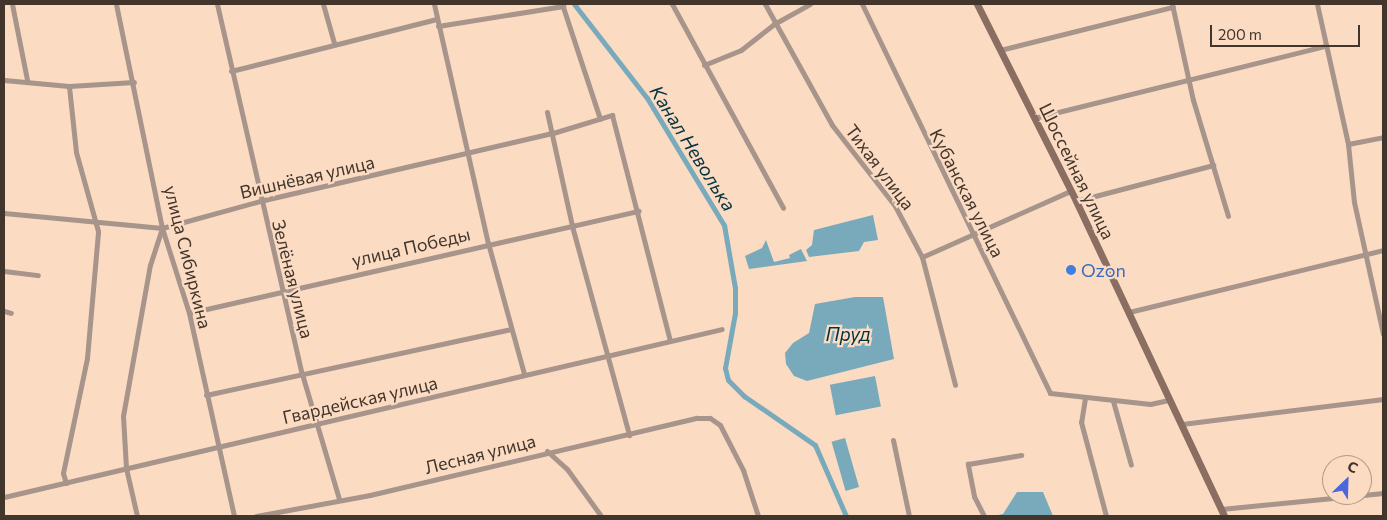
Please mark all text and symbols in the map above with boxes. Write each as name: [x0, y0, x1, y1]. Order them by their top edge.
scale bar: [1212, 15, 1362, 47]
text: 200 m: [1218, 25, 1262, 43]
water label: Канал Неволька: [645, 81, 741, 215]
street label: Шоссейная улица: [1035, 99, 1119, 243]
street label: Тихая улица: [841, 120, 919, 214]
street label: Кубанская улица: [925, 125, 1009, 261]
street label: Вишнёвая улица: [238, 151, 376, 203]
street label: улица Сибиркина: [160, 183, 216, 331]
street label: Зелёная улица: [268, 217, 318, 341]
street label: улица Победы: [350, 223, 472, 271]
place label: Ozon: [1081, 259, 1126, 281]
marker: Ozon: [1065, 264, 1077, 276]
water label: Пруд: [825, 323, 871, 345]
street label: Гвардейская улица: [280, 372, 440, 428]
street label: Лесная улица: [422, 430, 538, 478]
north arrow: [1322, 455, 1372, 505]
text: С: [1345, 457, 1361, 476]

